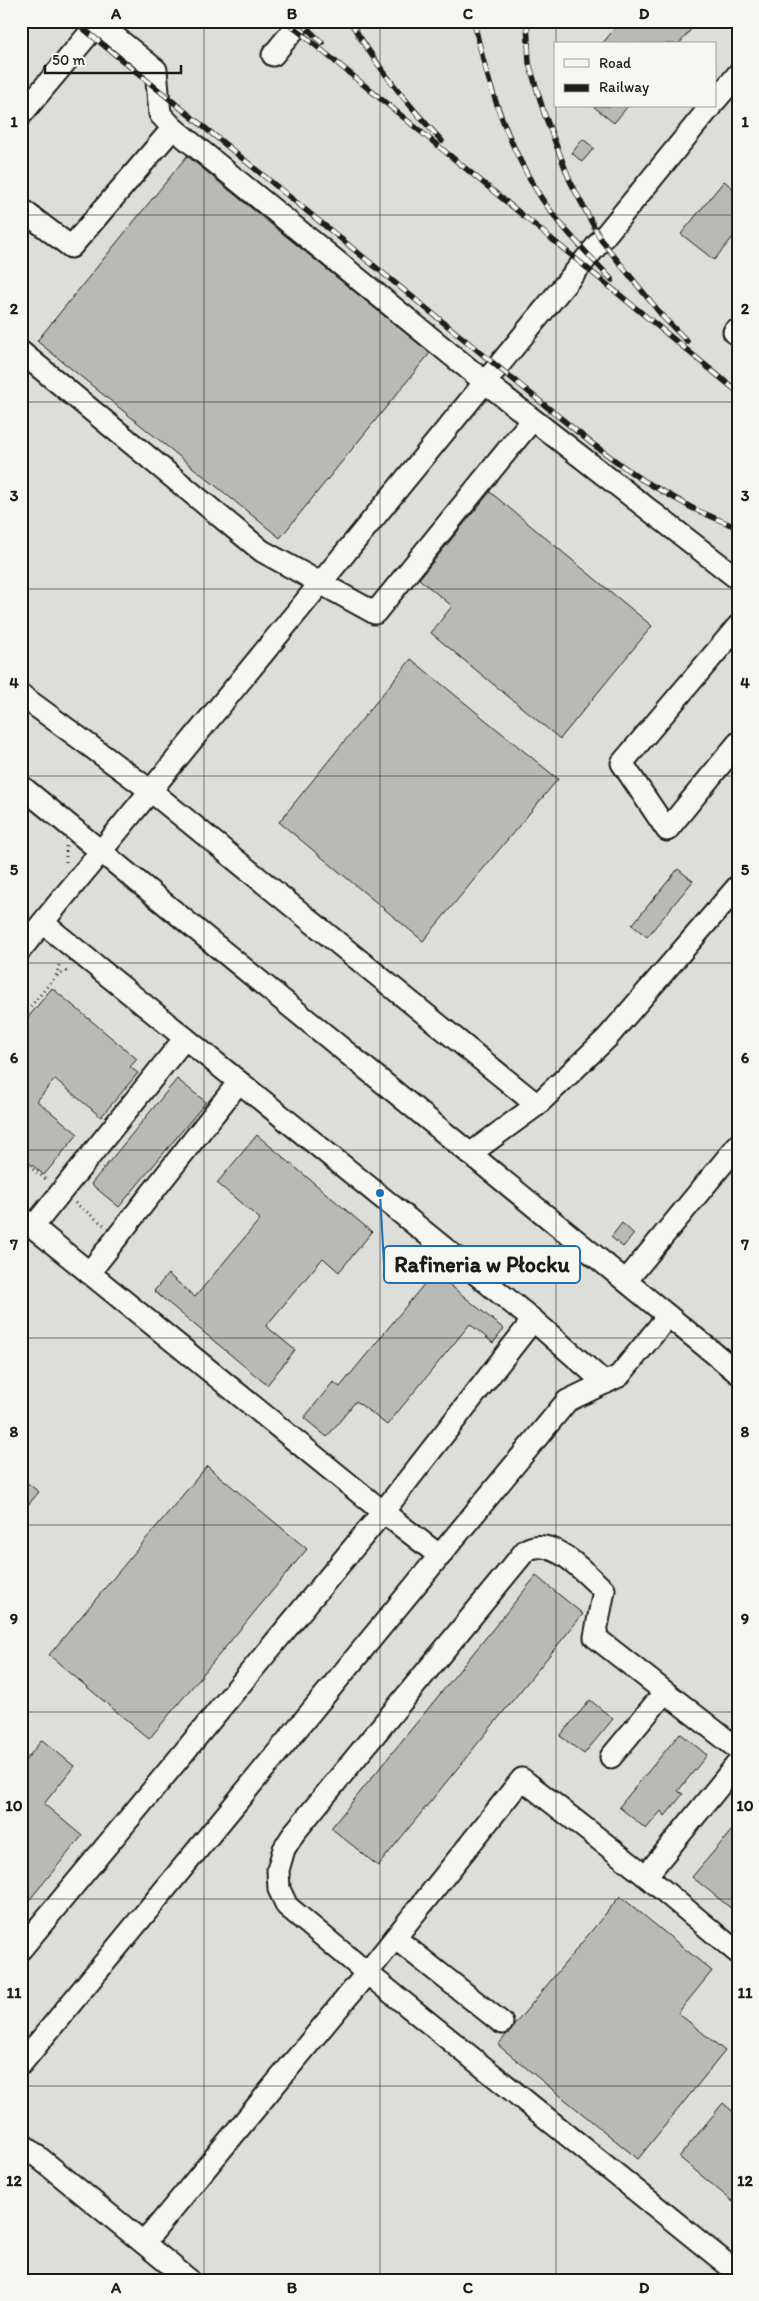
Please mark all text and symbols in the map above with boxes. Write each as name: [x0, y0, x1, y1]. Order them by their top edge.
text: A: [110, 4, 122, 23]
text: B: [287, 4, 298, 23]
text: C: [463, 4, 474, 23]
text: D: [639, 4, 650, 23]
scale bar: [45, 42, 181, 74]
legend: [554, 42, 716, 108]
text: 50 m: [52, 51, 85, 69]
text: Road: [599, 54, 632, 72]
text: Railway: [599, 78, 649, 96]
text: 1: [10, 112, 18, 131]
text: 1: [741, 112, 749, 131]
text: 2: [10, 299, 19, 318]
text: 2: [741, 299, 750, 318]
text: 3: [10, 486, 19, 505]
text: 3: [741, 486, 750, 505]
text: 4: [9, 673, 19, 692]
text: 4: [740, 673, 750, 692]
text: 5: [10, 860, 19, 879]
text: 5: [741, 860, 750, 879]
text: 6: [10, 1048, 19, 1067]
text: 6: [741, 1048, 750, 1067]
text: 7: [9, 1235, 18, 1254]
text: 7: [740, 1235, 749, 1254]
callout: Rafineria w Płocku: [384, 1246, 580, 1283]
text: Rafineria w Płocku: [394, 1251, 571, 1278]
text: 8: [10, 1422, 19, 1441]
text: 8: [741, 1422, 750, 1441]
text: 9: [10, 1609, 18, 1628]
text: 9: [741, 1609, 749, 1628]
text: 10: [5, 1796, 23, 1815]
text: 10: [736, 1796, 754, 1815]
text: 11: [7, 1983, 22, 2002]
text: 11: [738, 1983, 753, 2002]
text: 12: [6, 2171, 23, 2190]
text: 12: [737, 2171, 754, 2190]
text: A: [110, 2278, 122, 2297]
text: B: [287, 2278, 298, 2297]
text: C: [463, 2278, 474, 2297]
text: D: [639, 2278, 650, 2297]

